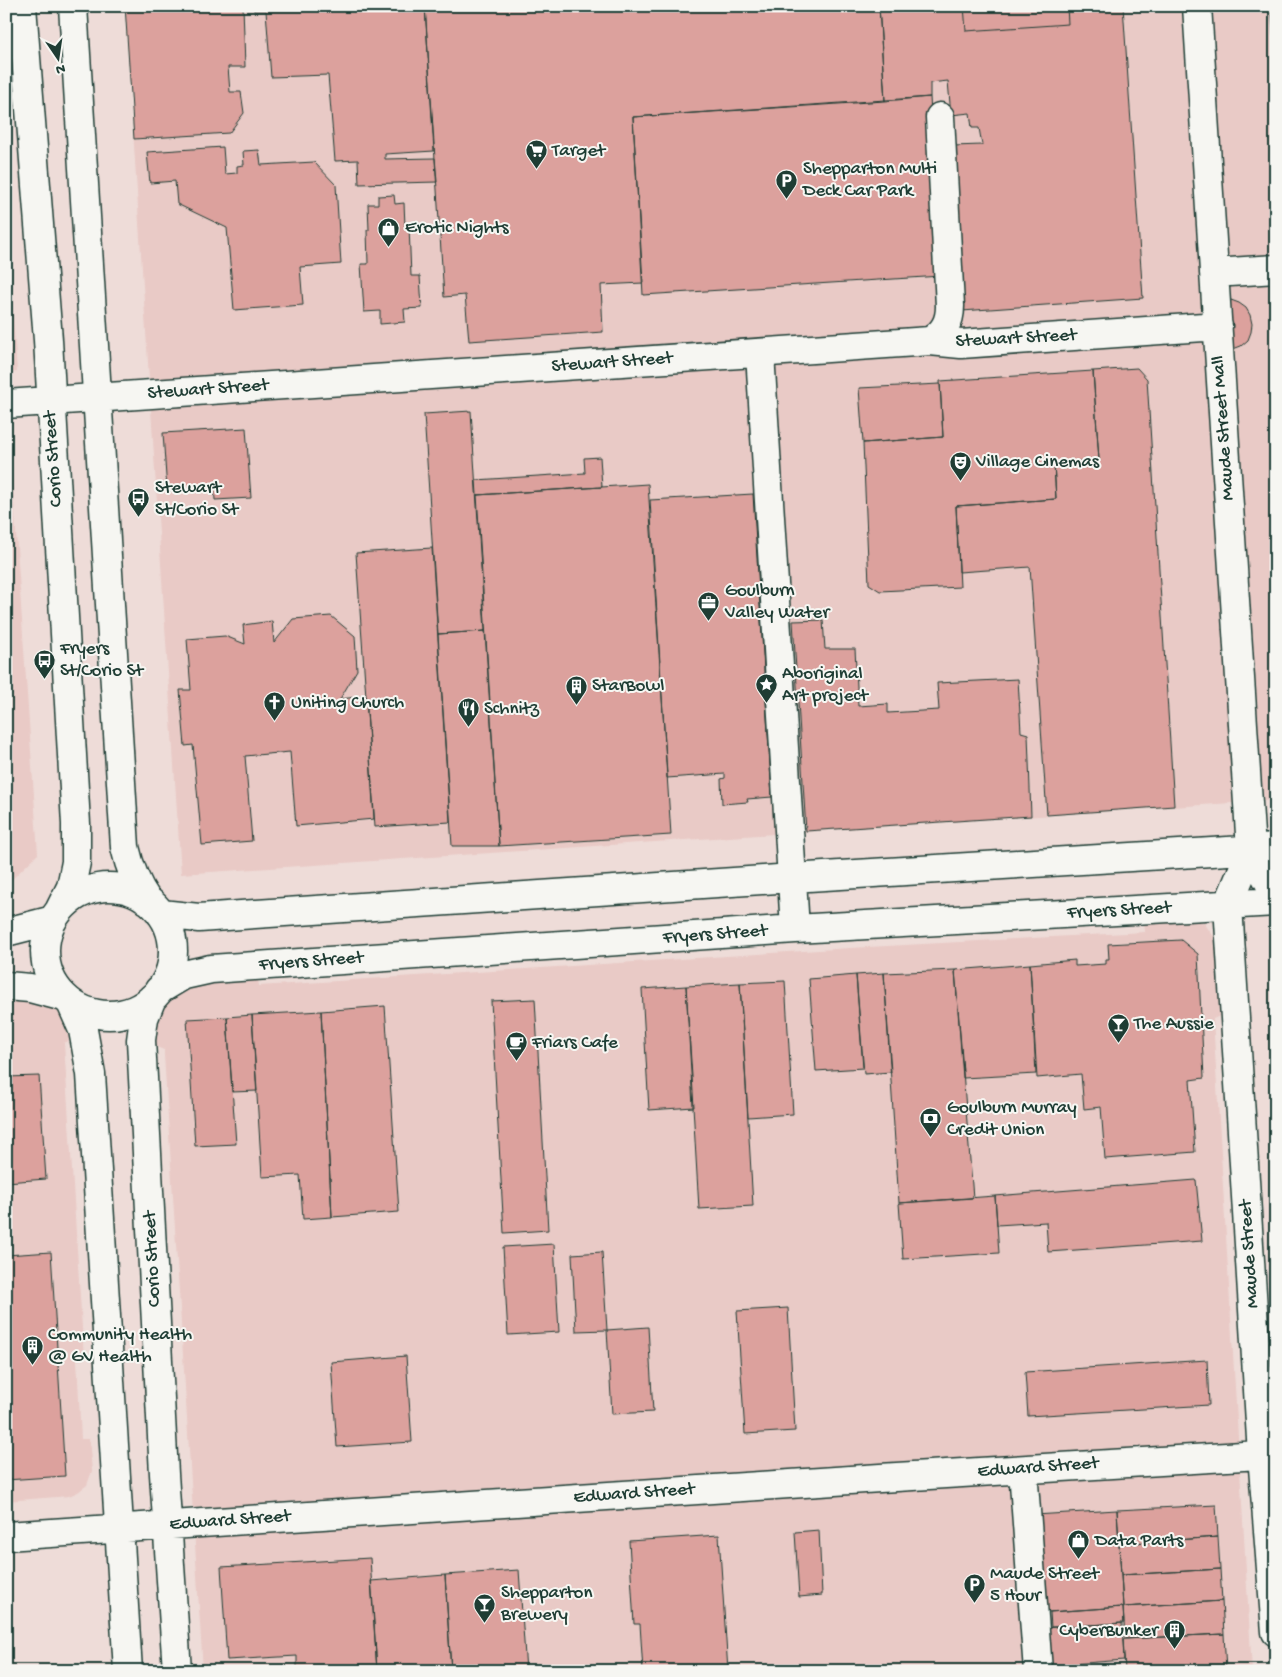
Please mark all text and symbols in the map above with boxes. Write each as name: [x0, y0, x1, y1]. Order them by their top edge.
north arrow: [32, 32, 82, 82]
text: N: [54, 59, 67, 78]
supermarket icon: Target: [524, 139, 548, 170]
place label: Target: [551, 140, 607, 163]
place label: Shepparton Multi Deck Car Park: [801, 158, 937, 203]
parking icon: Shepparton Multi Deck Car Park: [775, 168, 799, 199]
shop icon: Erotic Nights: [377, 216, 401, 247]
place label: Erotic Nights: [405, 217, 510, 240]
street label: Stewart Street: [955, 324, 1079, 354]
street label: Stewart Street: [551, 347, 676, 379]
street label: Maude Street Mall: [1207, 355, 1241, 501]
street label: Stewart Street: [147, 374, 272, 406]
street label: Corio Street: [39, 408, 69, 508]
theatre icon: Village Cinemas: [948, 450, 972, 481]
place label: Village Cinemas: [975, 451, 1100, 474]
place label: Stewart St/Corio St: [155, 477, 240, 522]
bus stop icon: Stewart St/Corio St: [127, 487, 151, 518]
place label: Goulburn Valley Water: [724, 580, 831, 625]
office icon: Goulburn Valley Water: [697, 590, 721, 621]
place label: Fryers St/Corio St: [59, 638, 145, 683]
bus stop icon: Fryers St/Corio St: [32, 648, 56, 679]
place label: Aboriginal Art project: [782, 663, 870, 708]
place icon: Aboriginal Art project: [754, 673, 778, 704]
building icon: StarBowl: [564, 674, 588, 705]
place label: StarBowl: [592, 675, 664, 698]
church icon: Uniting Church: [263, 691, 287, 722]
place label: Uniting Church: [291, 692, 404, 715]
restaurant icon: Schnitz: [456, 697, 480, 728]
place label: Schnitz: [484, 698, 539, 721]
street label: Fryers Street: [1065, 897, 1174, 925]
street label: Fryers Street: [661, 920, 770, 950]
street label: Fryers Street: [257, 947, 366, 977]
bar icon: The Aussie: [1106, 1012, 1130, 1043]
place label: The Aussie: [1133, 1013, 1214, 1036]
cafe icon: Friars Cafe: [504, 1031, 528, 1062]
place label: Friars Cafe: [531, 1032, 618, 1055]
place label: Goulburn Murray Credit Union: [947, 1097, 1077, 1142]
bank icon: Goulburn Murray Credit Union: [919, 1107, 943, 1138]
street label: Maude Street: [1235, 1197, 1265, 1309]
street label: Corio Street: [139, 1208, 167, 1308]
place label: Community Health @ GV Health: [48, 1324, 192, 1369]
building icon: Community Health @ GV Health: [20, 1334, 44, 1365]
street label: Edward Street: [977, 1452, 1102, 1484]
street label: Edward Street: [573, 1478, 698, 1510]
street label: Edward Street: [169, 1505, 294, 1537]
shop icon: Data Parts: [1067, 1529, 1091, 1560]
place label: Data Parts: [1093, 1530, 1184, 1553]
place label: Maude Street 5 Hour: [990, 1563, 1101, 1608]
parking icon: Maude Street 5 Hour: [962, 1573, 986, 1604]
place label: Shepparton Brewery: [500, 1582, 592, 1627]
bar icon: Shepparton Brewery: [473, 1592, 497, 1623]
building icon: CyberBunker: [1162, 1619, 1186, 1650]
place label: CyberBunker: [1059, 1620, 1160, 1643]

